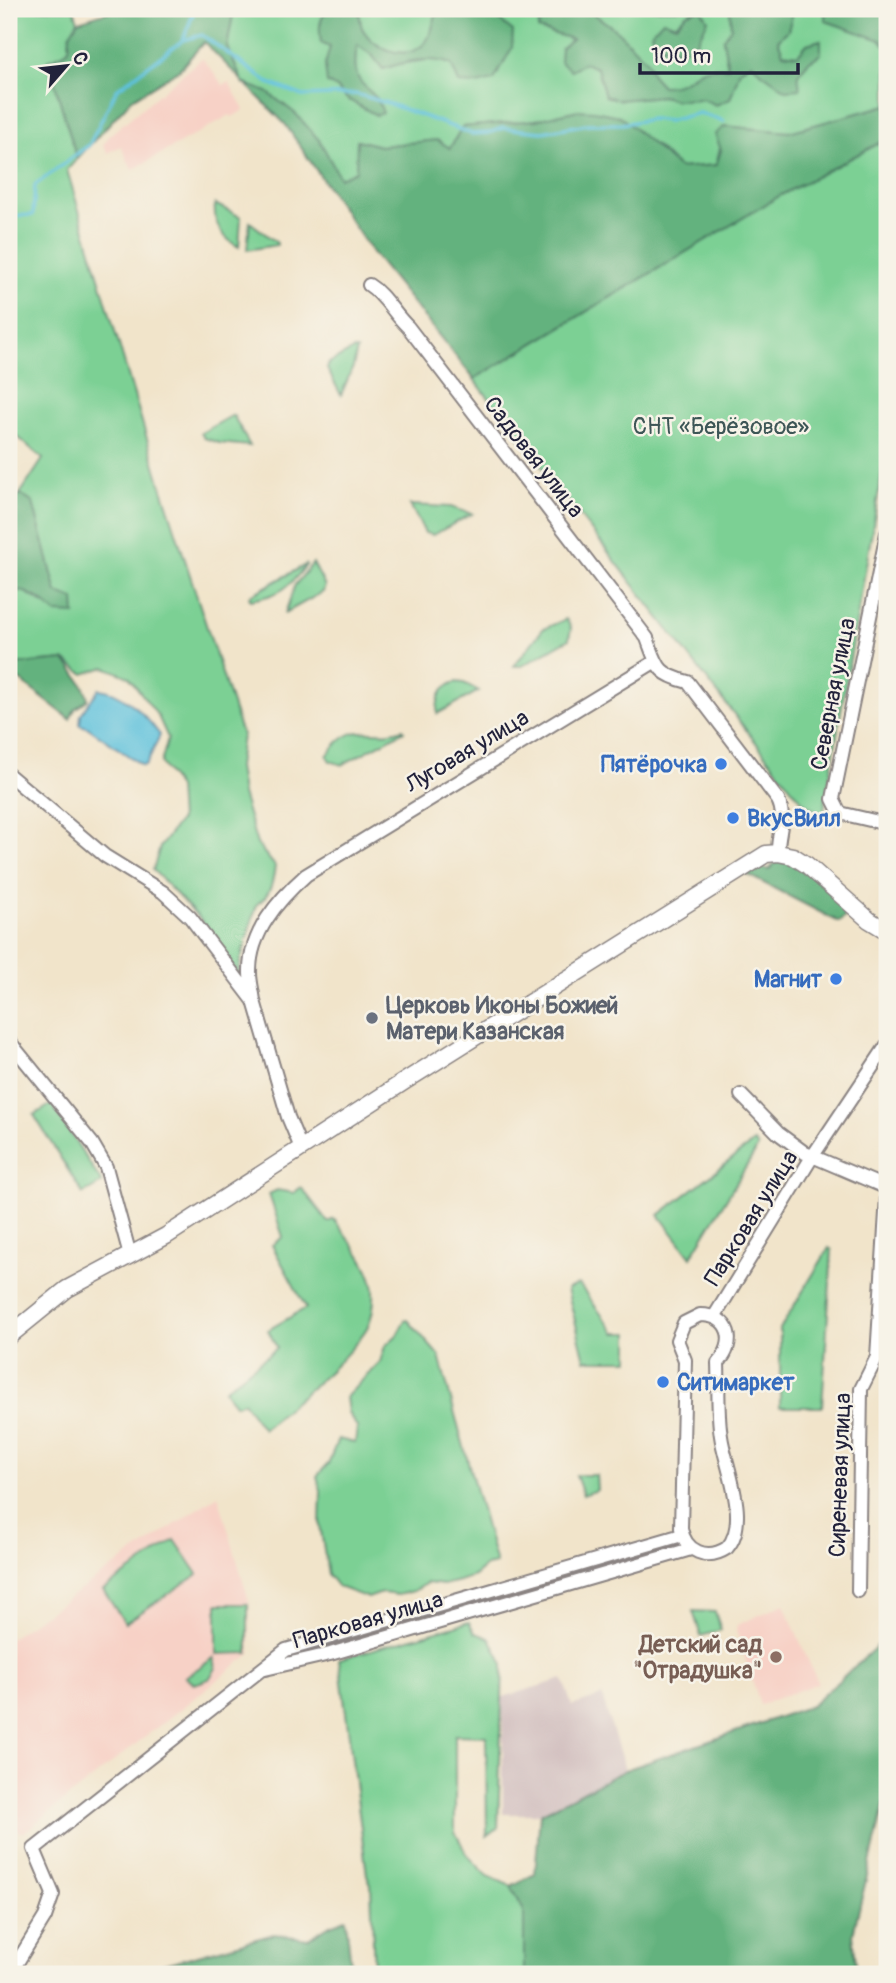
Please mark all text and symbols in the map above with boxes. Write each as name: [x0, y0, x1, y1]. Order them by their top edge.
north arrow: [32, 32, 102, 102]
scale bar: [640, 32, 798, 76]
text: 100 m: [651, 43, 711, 70]
text: С: [67, 48, 94, 70]
street label: Садовая улица: [478, 390, 590, 524]
park label: СНТ «Берёзовое»: [633, 412, 810, 441]
street label: Северная улица: [804, 616, 862, 772]
street label: Луговая улица: [399, 703, 534, 800]
place label: Пятёрочка: [601, 750, 707, 779]
marker: Пятёрочка: [713, 756, 729, 772]
place label: ВкусВилл: [747, 804, 841, 833]
marker: ВкусВилл: [725, 810, 741, 826]
place label: Магнит: [754, 965, 822, 994]
marker: Магнит: [828, 971, 844, 987]
place label: Церковь Иконы Божией Матери Казанская: [386, 991, 618, 1046]
marker: Церковь Иконы Божией Матери Казанская: [364, 1010, 380, 1026]
street label: Парковая улица: [698, 1145, 804, 1291]
place label: Ситимаркет: [677, 1368, 795, 1397]
marker: Ситимаркет: [655, 1374, 671, 1390]
street label: Сиреневая улица: [823, 1392, 857, 1558]
street label: Парковая улица: [290, 1585, 446, 1655]
place label: Детский сад "Отрадушка": [633, 1630, 763, 1685]
marker: Детский сад "Отрадушка": [768, 1649, 784, 1665]

